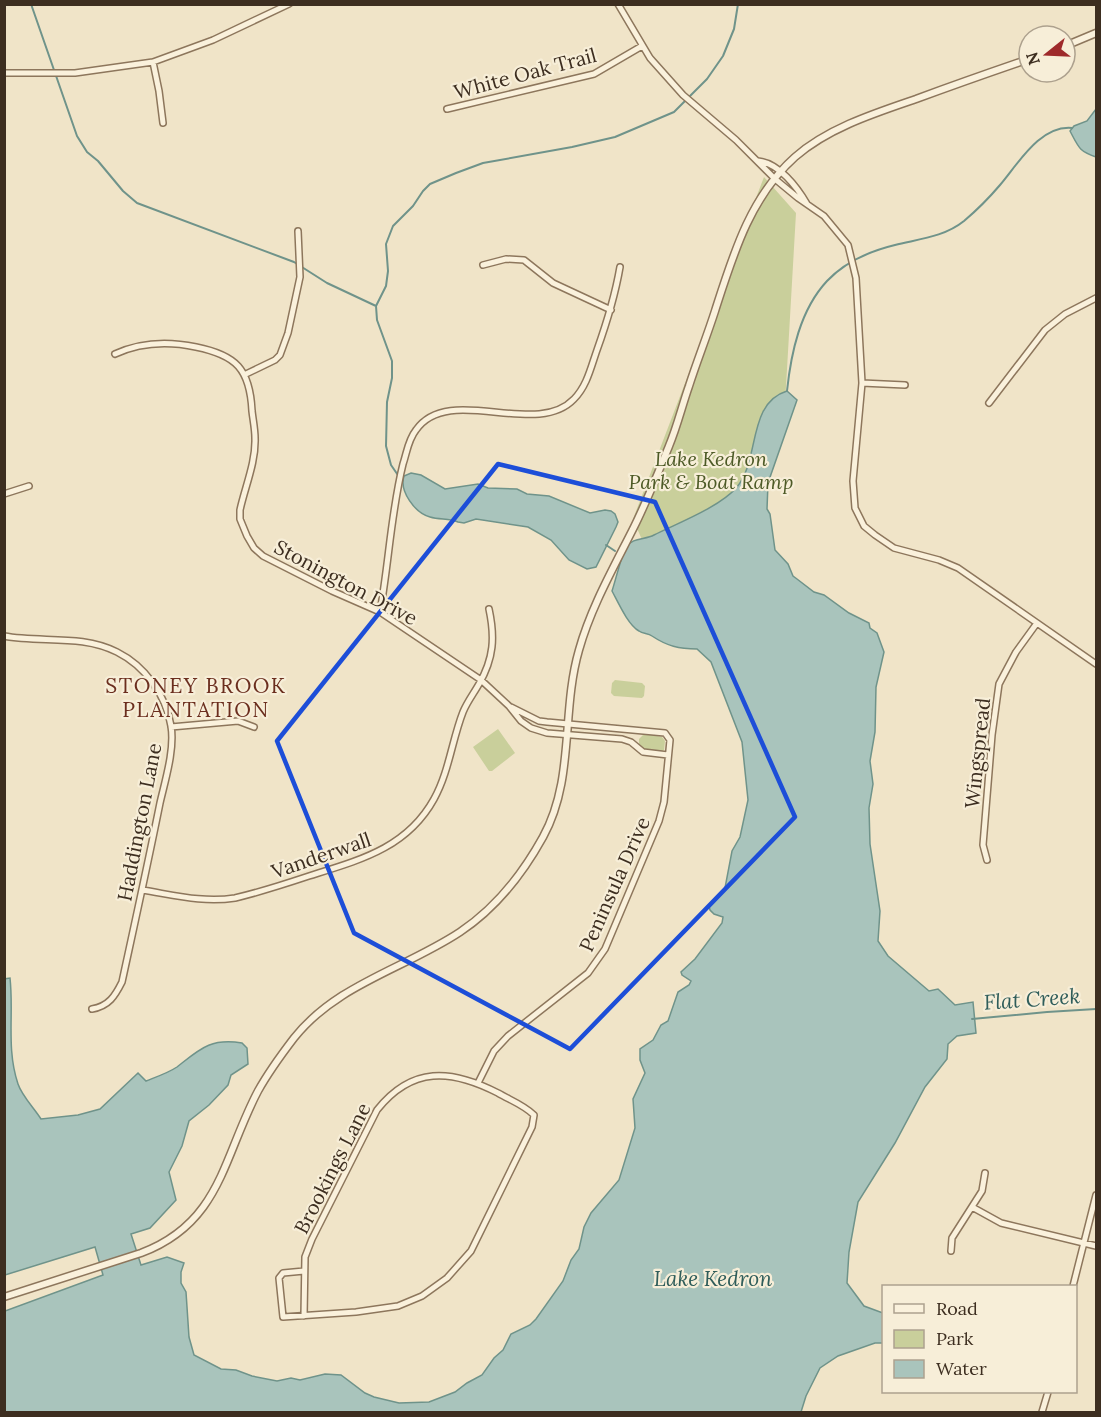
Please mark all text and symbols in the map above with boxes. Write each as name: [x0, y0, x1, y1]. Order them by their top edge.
north arrow: [1017, 24, 1077, 84]
street label: White Oak Trail: [451, 42, 599, 104]
text: N: [1021, 50, 1044, 68]
park label: Lake Kedron Park & Boat Ramp: [629, 446, 793, 494]
street label: Stonington Drive: [270, 534, 422, 630]
district label: STONEY BROOK PLANTATION: [105, 672, 287, 723]
street label: Wingspread: [959, 696, 995, 810]
street label: Haddington Lane: [111, 741, 167, 903]
street label: Peninsula Drive: [573, 813, 655, 955]
street label: Vanderwall: [267, 826, 374, 884]
water label: Flat Creek: [983, 982, 1081, 1016]
street label: Brookings Lane: [288, 1098, 376, 1238]
water label: Lake Kedron: [654, 1265, 772, 1292]
legend: [882, 1285, 1077, 1393]
text: Road: [936, 1297, 978, 1320]
text: Park: [936, 1327, 974, 1350]
text: Water: [936, 1357, 987, 1380]

